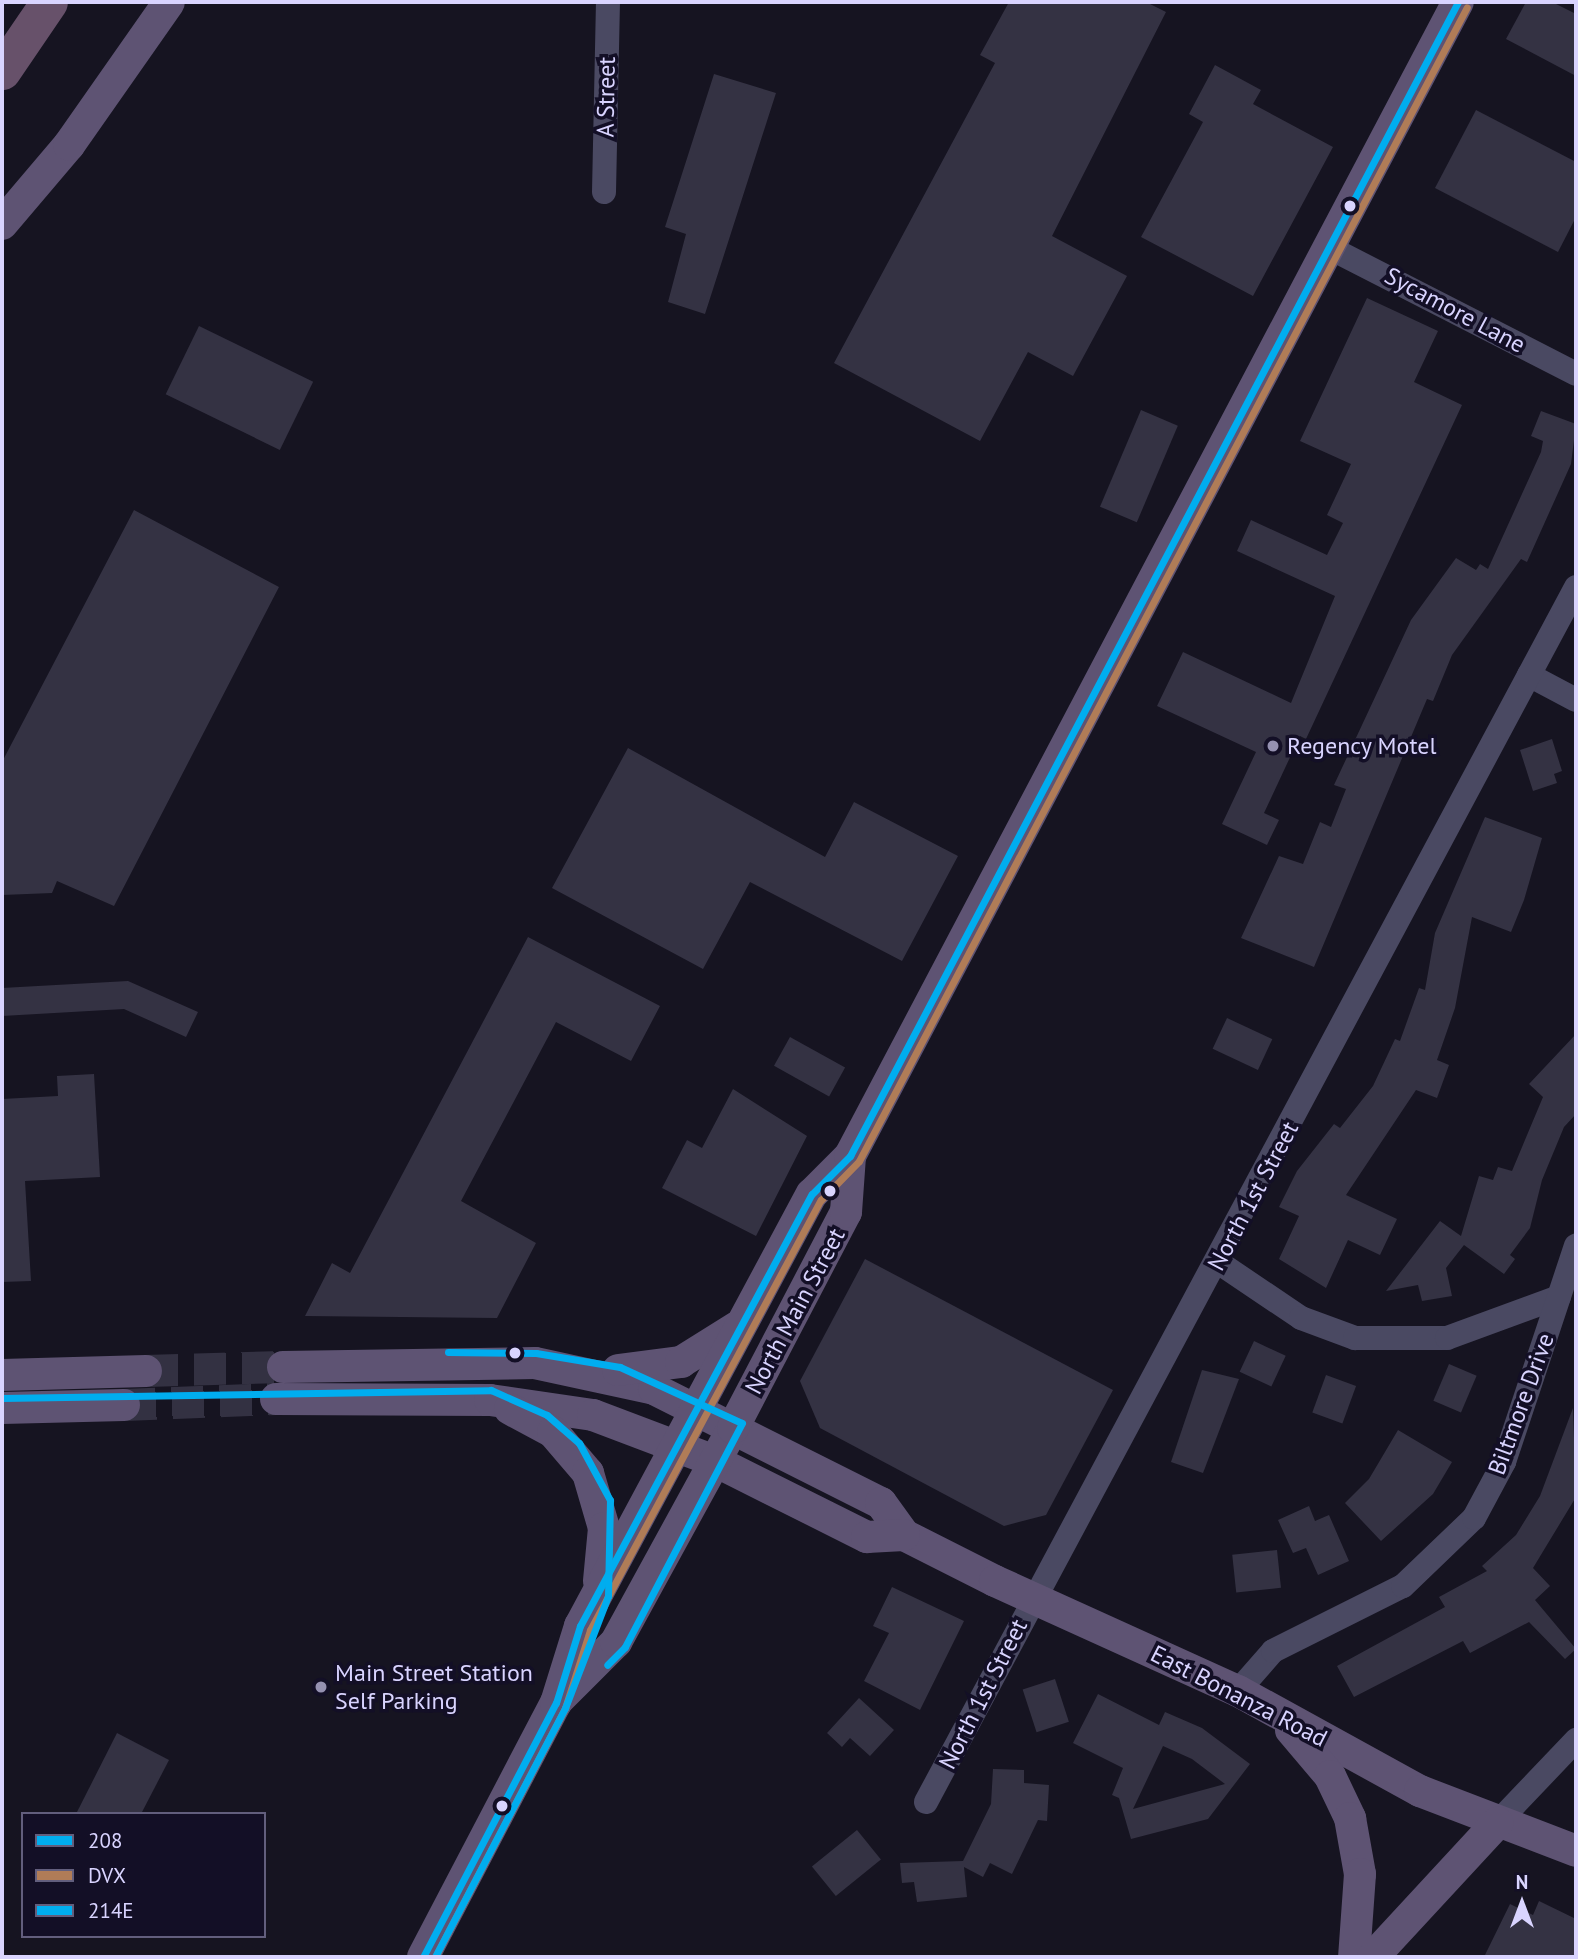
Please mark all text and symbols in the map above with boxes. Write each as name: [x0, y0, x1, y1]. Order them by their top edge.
street label: A Street: [591, 56, 621, 138]
unlabelled marker: [1343, 199, 1357, 213]
street label: Sycamore Lane: [1380, 261, 1530, 359]
place label: Regency Motel: [1287, 732, 1437, 760]
marker: Regency Motel: [1265, 738, 1281, 754]
street label: North 1st Street: [1202, 1117, 1304, 1275]
unlabelled marker: [823, 1184, 837, 1198]
street label: North Main Street: [739, 1223, 851, 1399]
street label: Biltmore Drive: [1482, 1329, 1560, 1479]
unlabelled marker: [508, 1346, 522, 1360]
street label: North 1st Street: [933, 1614, 1033, 1774]
street label: East Bonanza Road: [1146, 1639, 1332, 1753]
place label: Main Street Station Self Parking: [335, 1659, 533, 1715]
marker: Main Street Station Self Parking: [313, 1679, 329, 1695]
unlabelled marker: [495, 1799, 509, 1813]
legend: [21, 1812, 266, 1938]
text: 208: [88, 1827, 122, 1854]
text: DVX: [88, 1862, 126, 1889]
north arrow: [1487, 1868, 1557, 1938]
text: N: [1516, 1870, 1528, 1894]
text: 214E: [88, 1897, 134, 1924]

